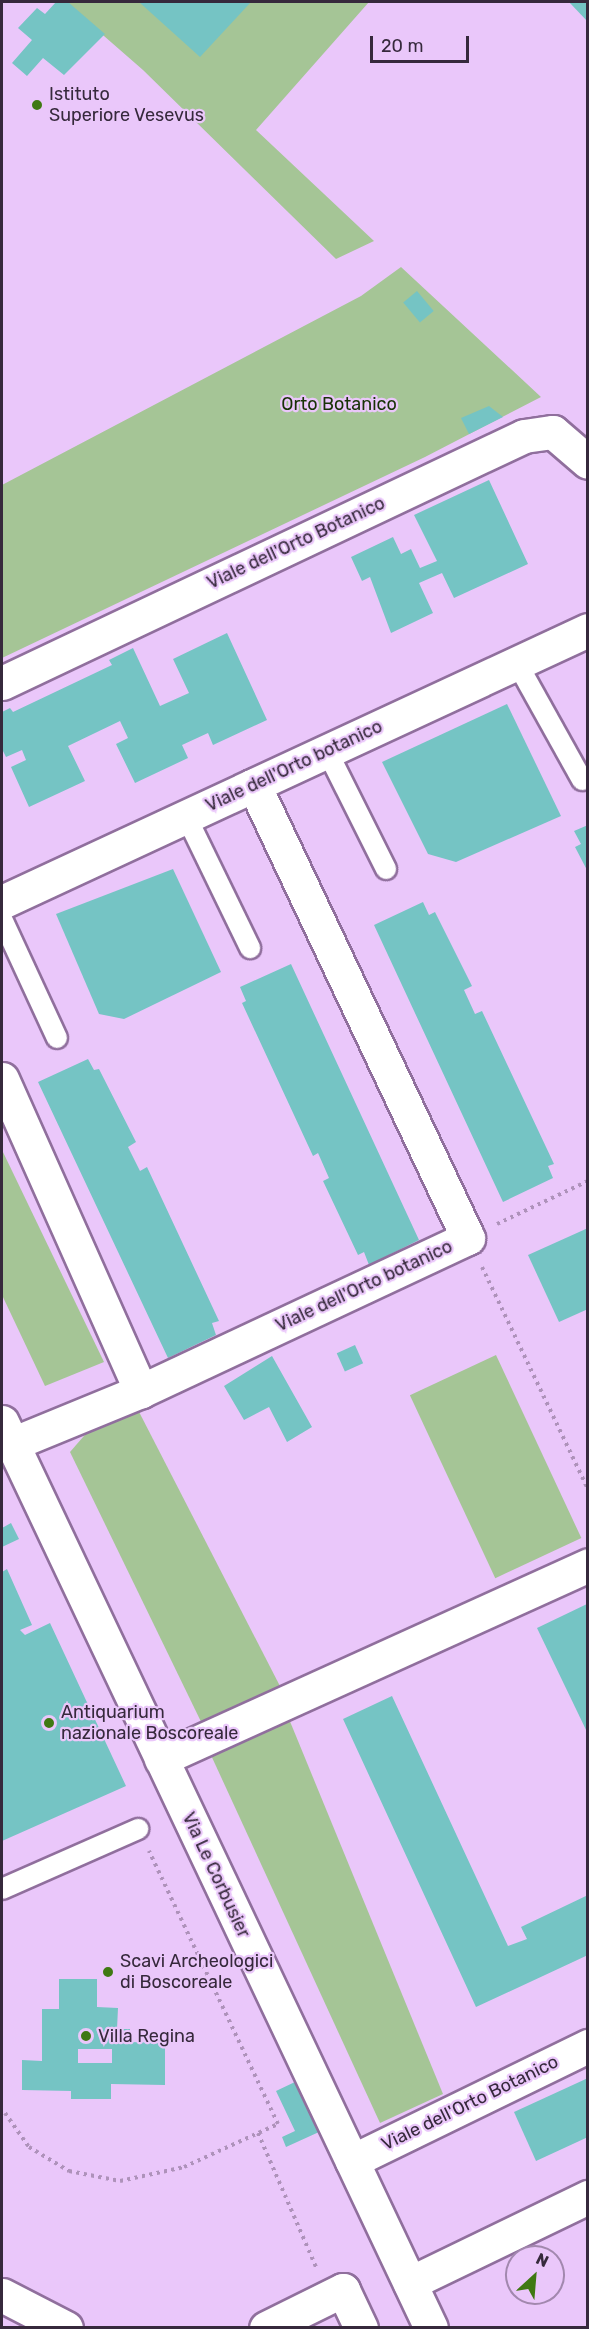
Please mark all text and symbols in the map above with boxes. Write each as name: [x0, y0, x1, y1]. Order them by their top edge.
scale bar: [373, 24, 472, 62]
text: 20 m: [381, 35, 423, 57]
place label: Istituto Superiore Vesevus: [49, 84, 204, 127]
marker: Istituto Superiore Vesevus: [30, 98, 44, 112]
park label: Orto Botanico: [281, 393, 397, 415]
street label: Viale dell'Orto Botanico: [204, 492, 388, 594]
street label: Viale dell'Orto botanico: [202, 716, 386, 816]
street label: Viale dell'Orto botanico: [272, 1236, 456, 1336]
place label: Antiquarium nazionale Boscoreale: [61, 1702, 238, 1744]
marker: Antiquarium nazionale Boscoreale: [42, 1716, 56, 1730]
street label: Via Le Corbusier: [177, 1809, 255, 1941]
place label: Scavi Archeologici di Boscoreale: [120, 1951, 274, 1994]
marker: Scavi Archeologici di Boscoreale: [101, 1965, 115, 1979]
place label: Villa Regina: [98, 2025, 195, 2047]
marker: Villa Regina: [79, 2029, 93, 2043]
street label: Viale dell'Orto Botanico: [378, 2051, 562, 2155]
north arrow: [505, 2245, 565, 2305]
text: N: [533, 2249, 552, 2271]

